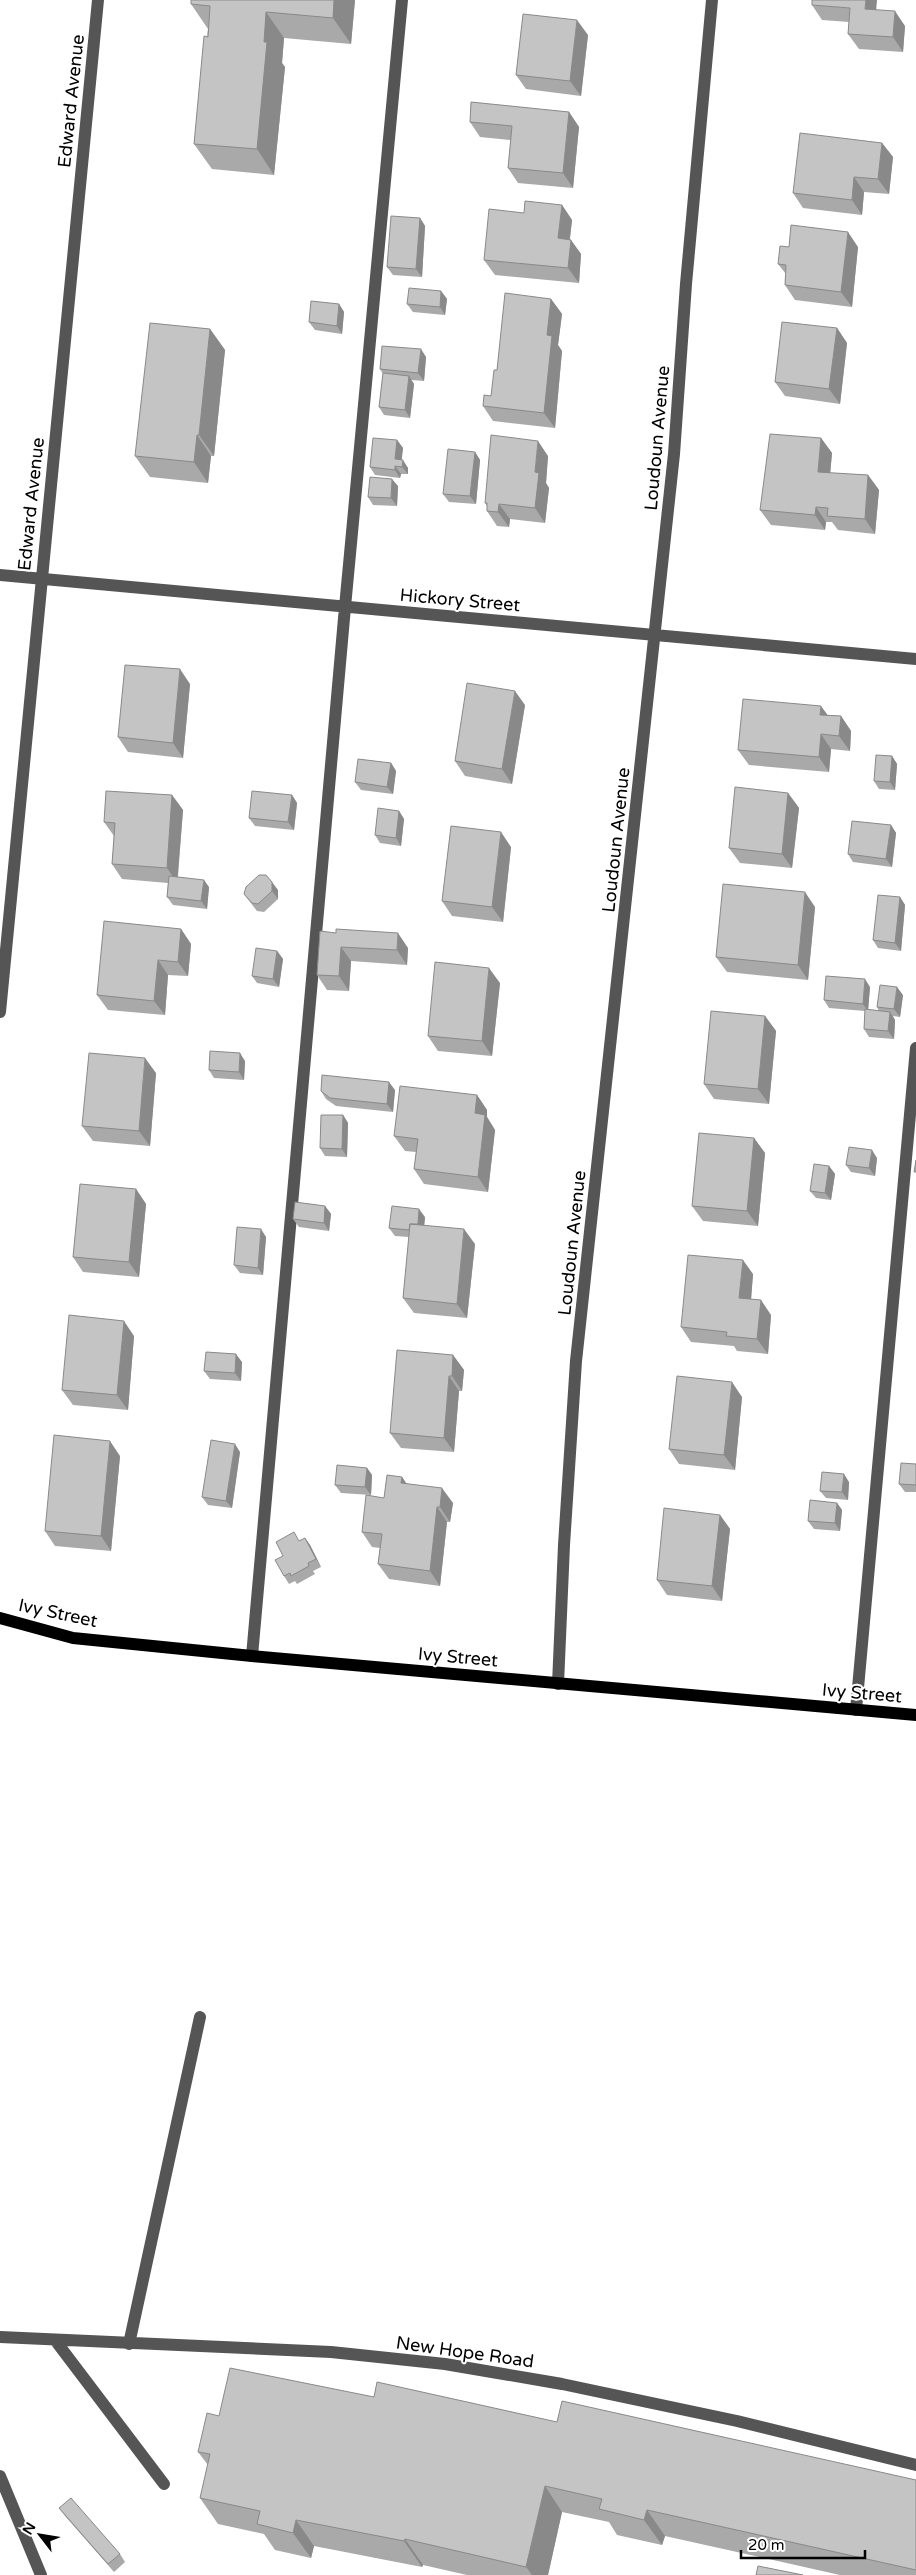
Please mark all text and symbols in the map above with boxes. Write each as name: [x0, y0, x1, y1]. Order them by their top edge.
street label: Edward Avenue: [53, 33, 89, 169]
street label: Loudoun Avenue: [640, 365, 674, 511]
street label: Edward Avenue: [13, 436, 49, 572]
street label: Hickory Street: [399, 584, 521, 616]
street label: Loudoun Avenue: [597, 766, 635, 914]
street label: Loudoun Avenue: [553, 1169, 591, 1317]
street label: Ivy Street: [16, 1594, 100, 1632]
street label: Ivy Street: [417, 1643, 499, 1671]
street label: Ivy Street: [821, 1679, 903, 1707]
street label: New Hope Road: [395, 2331, 535, 2373]
north arrow: [15, 2510, 65, 2560]
text: N: [19, 2519, 39, 2538]
scale bar: [741, 2528, 865, 2560]
text: 20 m: [748, 2536, 785, 2554]

